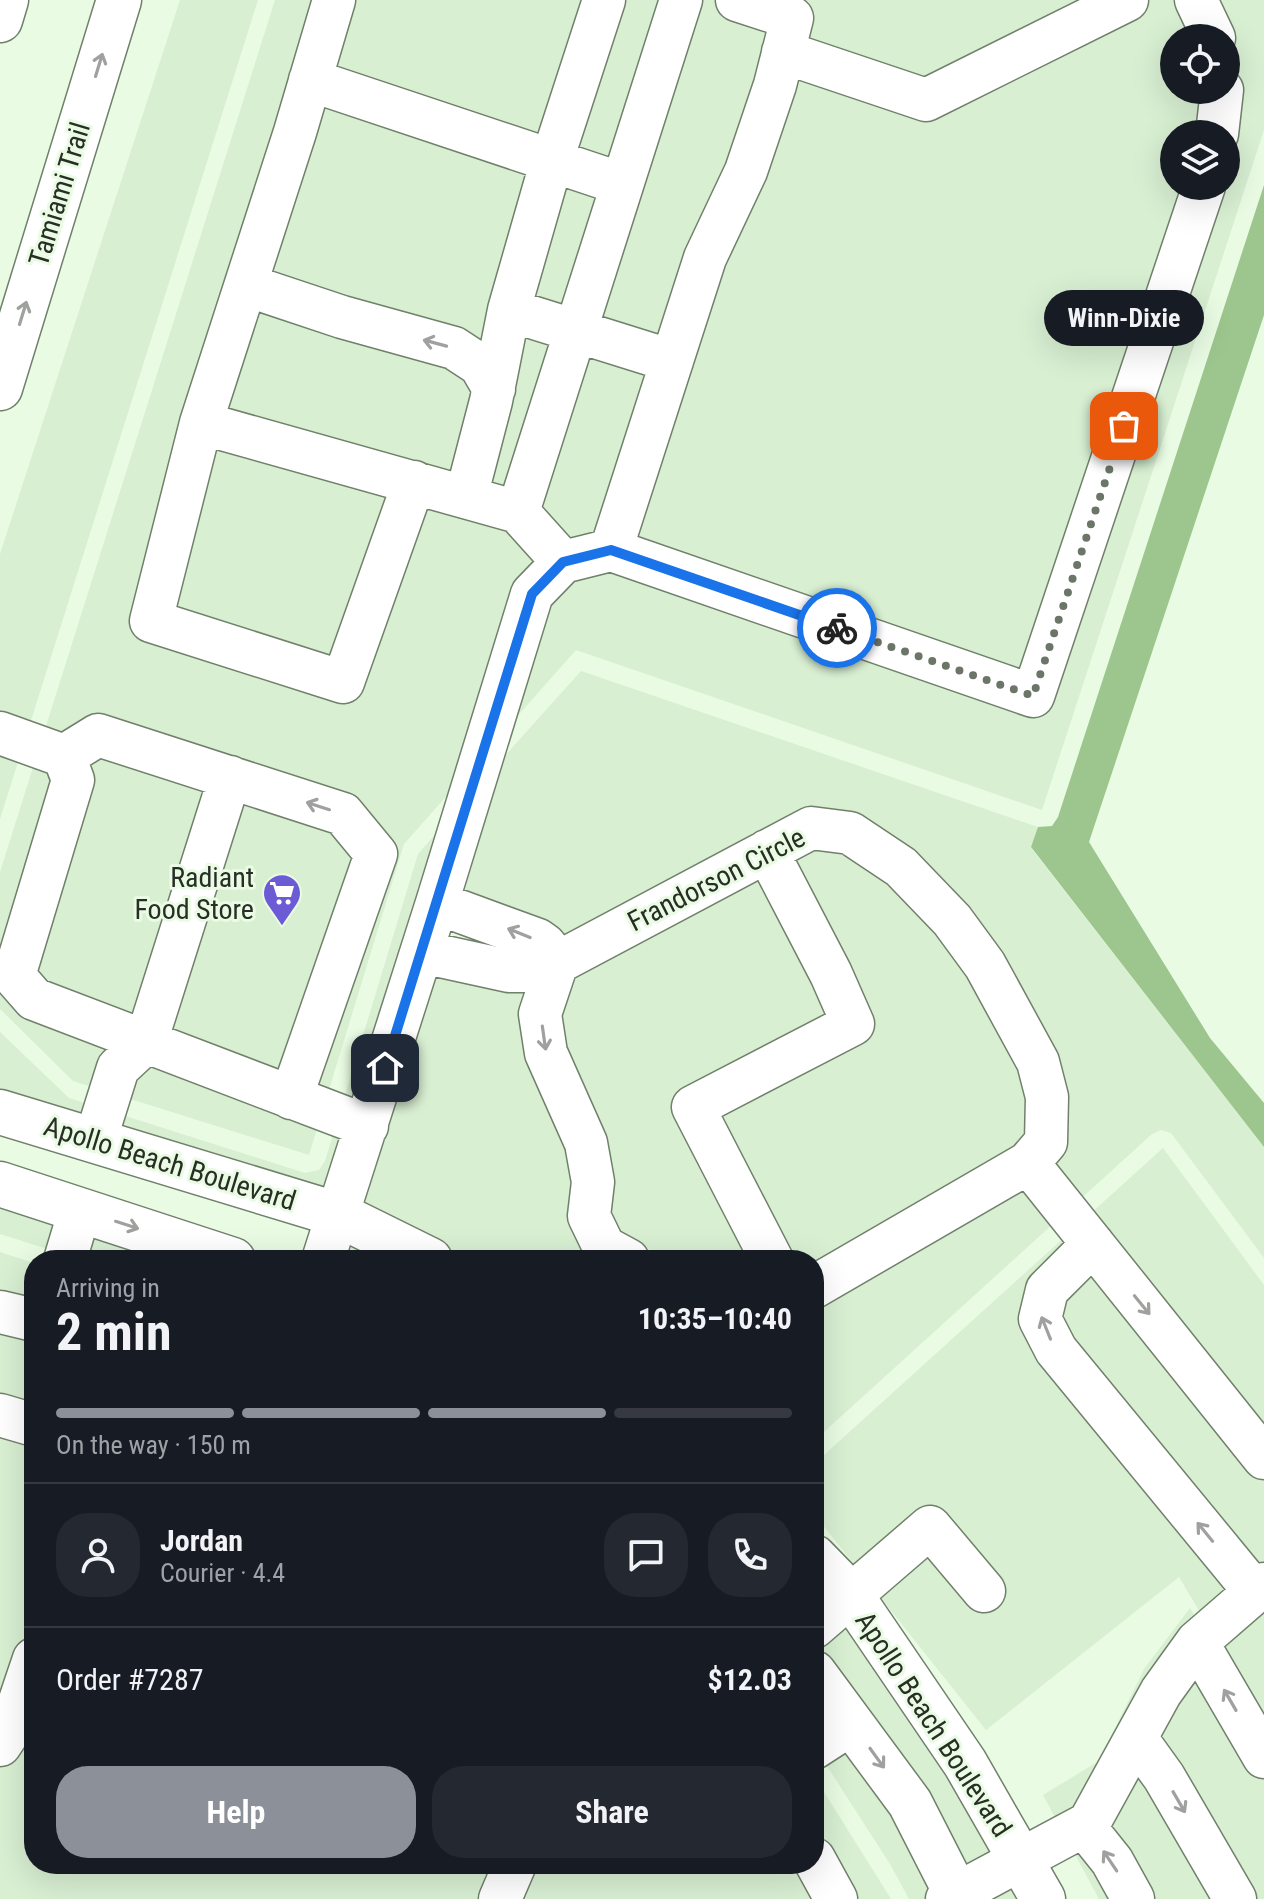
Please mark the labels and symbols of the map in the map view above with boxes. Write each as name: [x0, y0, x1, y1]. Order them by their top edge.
one-way arrow: [92, 52, 107, 78]
street label: Tamiami Trail: [22, 118, 97, 270]
callout: Winn-Dixie: [1044, 290, 1204, 346]
one-way arrow: [16, 301, 31, 327]
one-way arrow: [422, 334, 448, 349]
pin: [1090, 392, 1158, 460]
courier: [797, 588, 877, 668]
one-way arrow: [306, 798, 331, 812]
street label: Frandorson Circle: [622, 821, 810, 938]
place label: Radiant Food Store: [134, 861, 254, 926]
supermarket icon: Radiant Food Store: [261, 872, 303, 927]
one-way arrow: [507, 925, 532, 939]
one-way arrow: [537, 1025, 552, 1050]
pin: [351, 1034, 419, 1102]
street label: Apollo Beach Boulevard: [40, 1109, 300, 1218]
one-way arrow: [115, 1219, 140, 1234]
one-way arrow: [1133, 1294, 1151, 1315]
one-way arrow: [1038, 1317, 1052, 1341]
one-way arrow: [1196, 1522, 1214, 1543]
street label: Apollo Beach Boulevard: [848, 1606, 1019, 1843]
one-way arrow: [1222, 1689, 1238, 1712]
one-way arrow: [869, 1747, 885, 1769]
one-way arrow: [1171, 1790, 1187, 1813]
one-way arrow: [1102, 1850, 1119, 1872]

